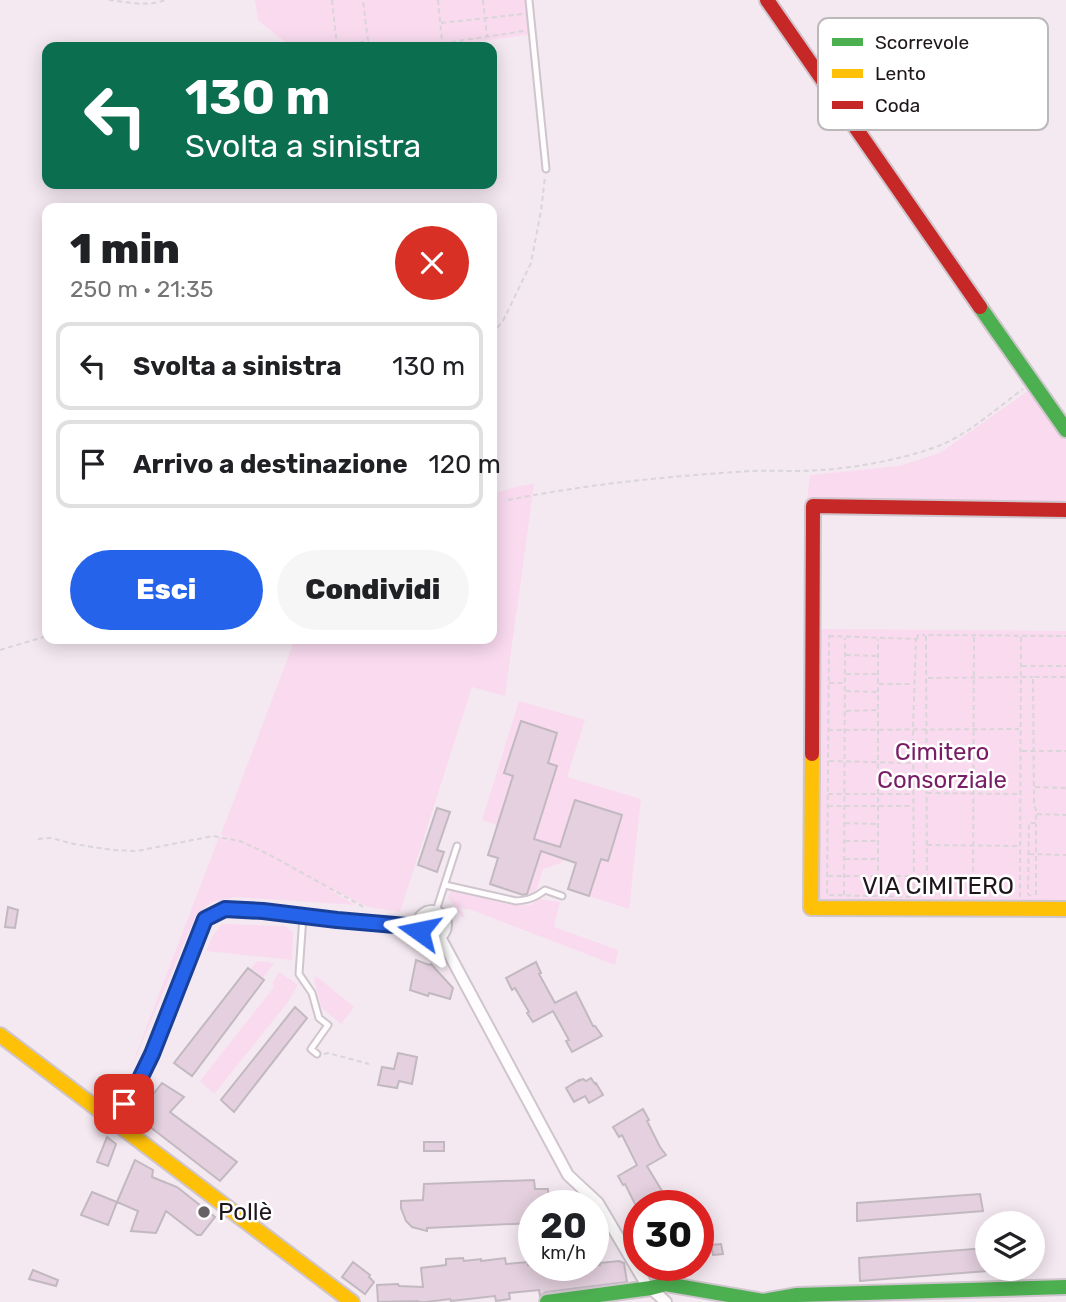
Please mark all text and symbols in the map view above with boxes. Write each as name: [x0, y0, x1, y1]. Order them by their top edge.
legend: [818, 18, 1048, 130]
text: Scorrevole: [875, 31, 969, 54]
text: Lento: [875, 62, 926, 85]
text: 130 m: [185, 68, 330, 126]
icon: left: [70, 70, 161, 161]
text: Coda: [875, 94, 920, 117]
text: Svolta a sinistra: [185, 127, 421, 165]
text: 1 min: [70, 224, 180, 274]
button: close: [395, 226, 469, 300]
text: 250 m · 21:35: [70, 275, 213, 303]
icon: left: [74, 347, 112, 385]
text: Svolta a sinistra: [133, 351, 342, 382]
text: 130 m: [392, 351, 465, 382]
icon: arrive: [74, 445, 112, 483]
text: Arrivo a destinazione: [133, 449, 408, 480]
text: 120 m: [429, 449, 501, 480]
button: Esci: [70, 550, 263, 630]
button: Condividi: [277, 550, 469, 630]
park label: Cimitero Consorziale: [877, 738, 1007, 794]
street label: VIA CIMITERO: [862, 872, 1014, 900]
position arrow: [382, 894, 456, 968]
pin: [94, 1074, 154, 1134]
icon: arrive: [105, 1085, 143, 1123]
speed limit sign: 30: [623, 1190, 714, 1281]
place label: Pollè: [218, 1198, 272, 1226]
marker: Pollè: [196, 1204, 212, 1220]
text: 20: [540, 1205, 587, 1247]
map controls: [975, 1211, 1045, 1281]
button: layers: [975, 1211, 1045, 1281]
text: km/h: [541, 1242, 586, 1264]

